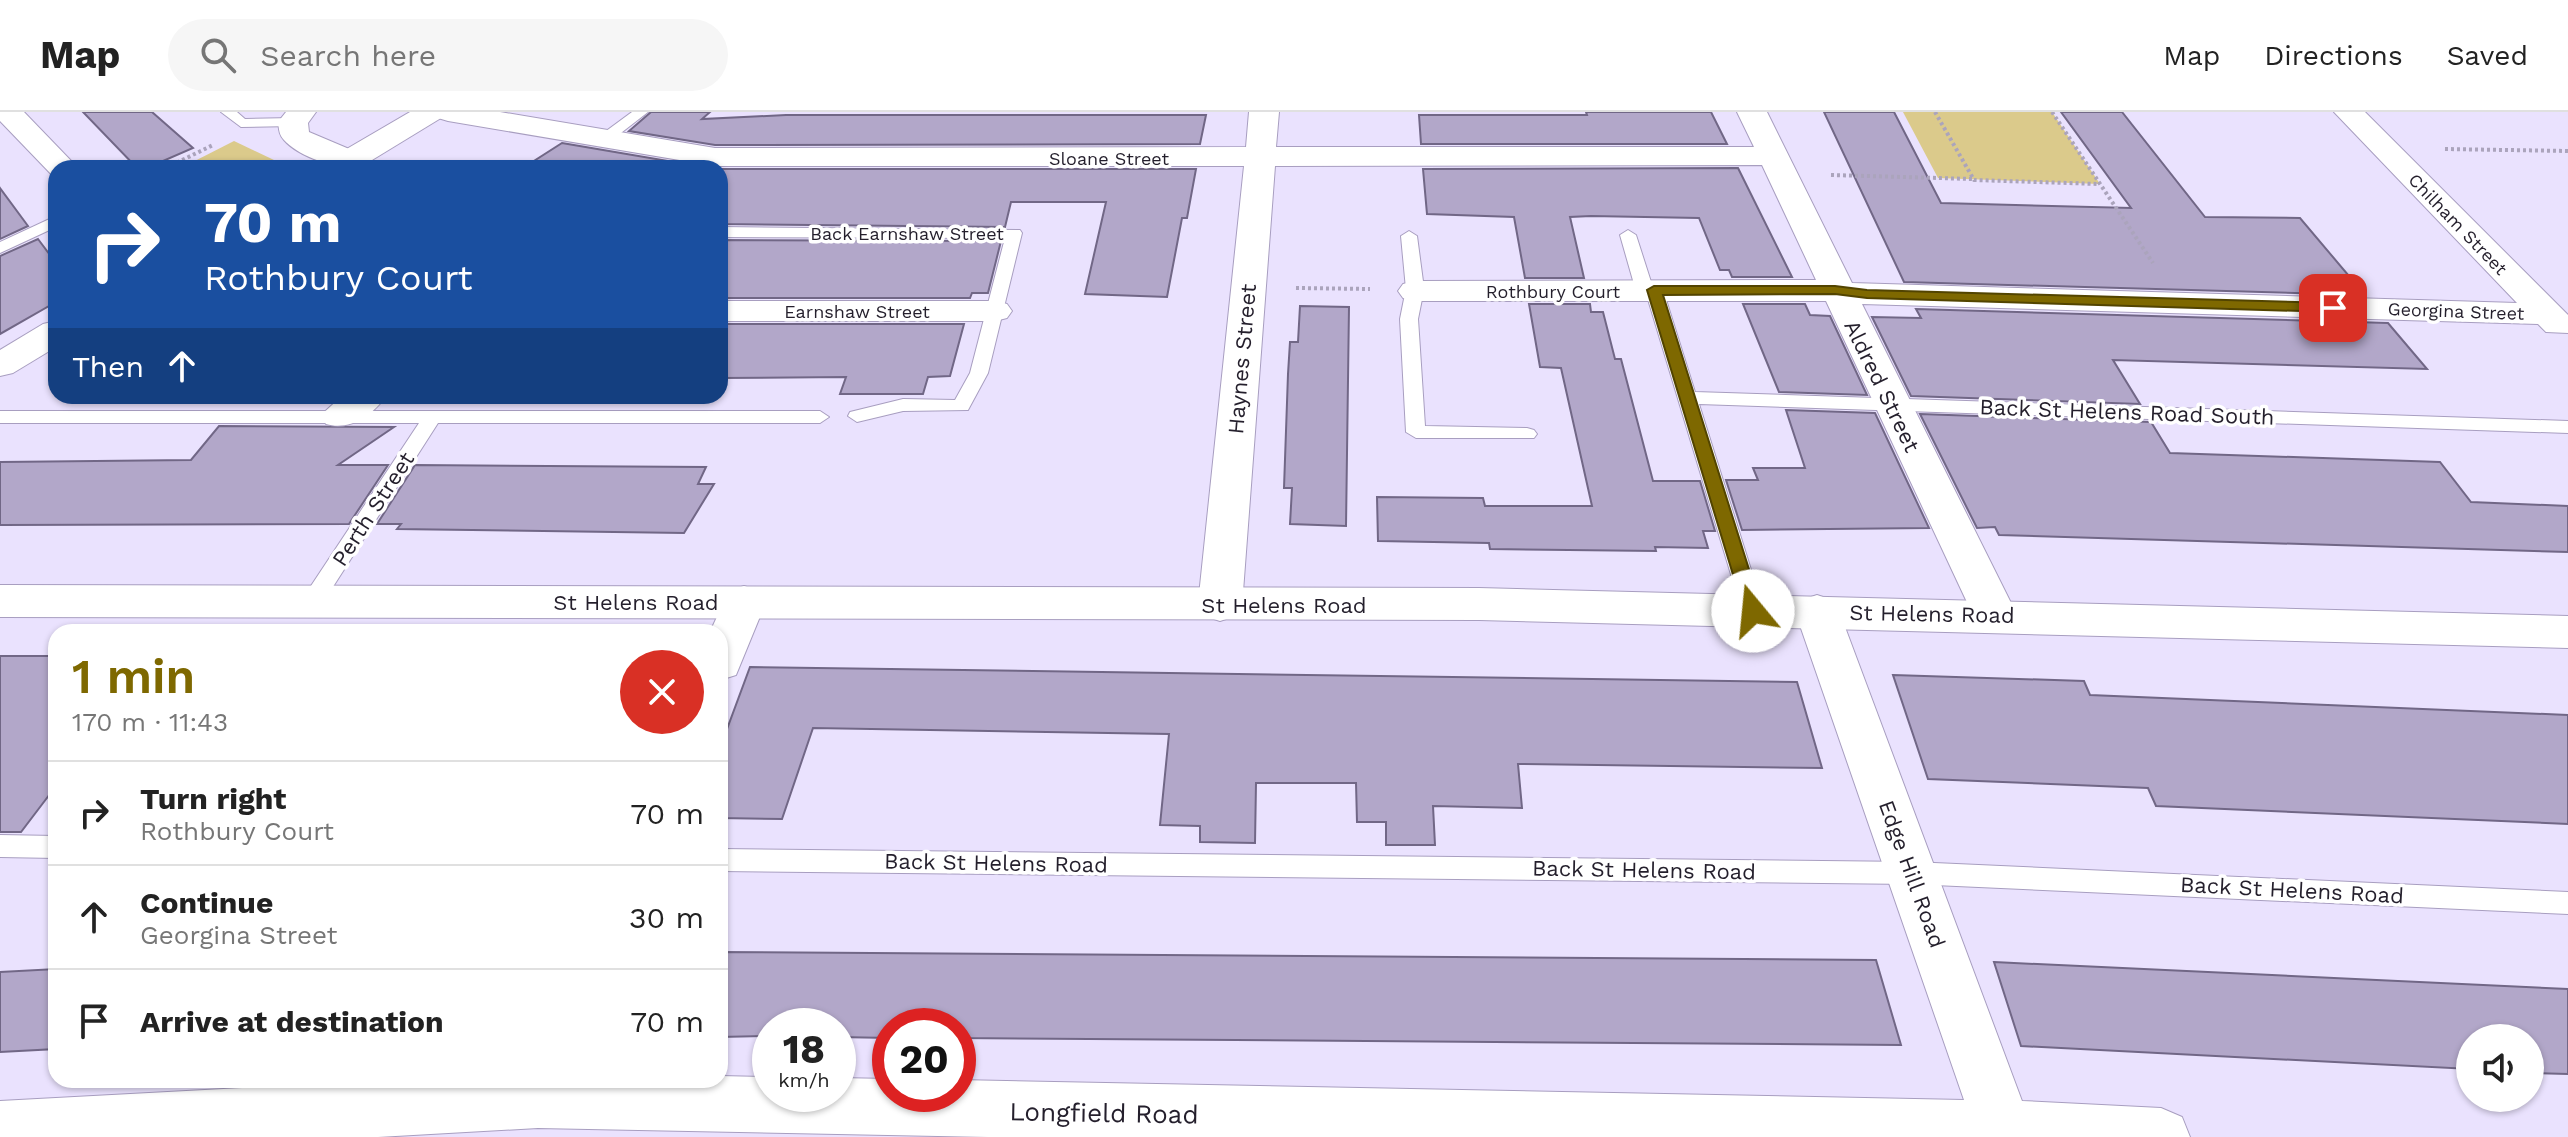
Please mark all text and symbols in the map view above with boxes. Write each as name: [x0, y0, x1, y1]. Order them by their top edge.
search box: [168, 19, 728, 91]
text: Map: [40, 33, 120, 77]
icon: search: [196, 33, 240, 77]
text: Search here: [260, 38, 436, 73]
text: Map: [2163, 39, 2220, 72]
text: Directions: [2264, 39, 2403, 72]
text: Saved: [2447, 39, 2528, 72]
street label: Sloane Street: [1049, 148, 1169, 169]
street label: Chilham Street: [2404, 169, 2512, 279]
text: 70 m: [204, 190, 341, 256]
icon: right: [72, 192, 176, 296]
street label: Back Earnshaw Street: [810, 223, 1004, 244]
text: Rothbury Court: [204, 257, 473, 299]
pin: [2299, 274, 2367, 342]
street label: Rothbury Court: [1486, 281, 1621, 302]
street label: Haynes Street: [1223, 283, 1261, 435]
icon: arrive: [2311, 286, 2355, 330]
street label: Georgina Street: [2387, 298, 2525, 324]
street label: Earnshaw Street: [784, 301, 930, 322]
street label: Aldred Street: [1839, 316, 1925, 456]
icon: ahead: [160, 344, 204, 388]
text: Then: [72, 349, 144, 384]
street label: Back St Helens Road South: [1979, 394, 2275, 430]
street label: Perth Street: [327, 447, 419, 571]
position arrow: [1711, 569, 1795, 653]
street label: St Helens Road: [553, 590, 719, 615]
street label: St Helens Road: [1201, 593, 1367, 618]
street label: St Helens Road: [1849, 600, 2015, 628]
text: 1 min: [72, 648, 195, 705]
button: close: [620, 650, 704, 734]
text: 170 m · 11:43: [72, 707, 228, 737]
text: Turn right: [140, 781, 286, 816]
icon: right: [72, 791, 116, 835]
text: 70 m: [630, 796, 704, 831]
street label: Edge Hill Road: [1874, 797, 1950, 951]
text: Rothbury Court: [140, 816, 334, 846]
street label: Back St Helens Road: [884, 849, 1108, 877]
street label: Back St Helens Road: [1532, 856, 1756, 884]
street label: Back St Helens Road: [2180, 872, 2404, 908]
text: Continue: [140, 885, 273, 920]
icon: ahead: [72, 895, 116, 939]
text: 30 m: [629, 900, 704, 935]
text: Georgina Street: [140, 920, 337, 950]
icon: arrive: [72, 999, 116, 1043]
text: Arrive at destination: [140, 1004, 444, 1039]
text: 70 m: [630, 1004, 704, 1039]
speed limit sign: 20: [872, 1008, 976, 1112]
map controls: [2456, 1024, 2544, 1112]
button: sound: [2456, 1024, 2544, 1112]
text: 18: [783, 1026, 825, 1073]
text: km/h: [778, 1068, 830, 1092]
street label: Longfield Road: [1009, 1096, 1199, 1130]

